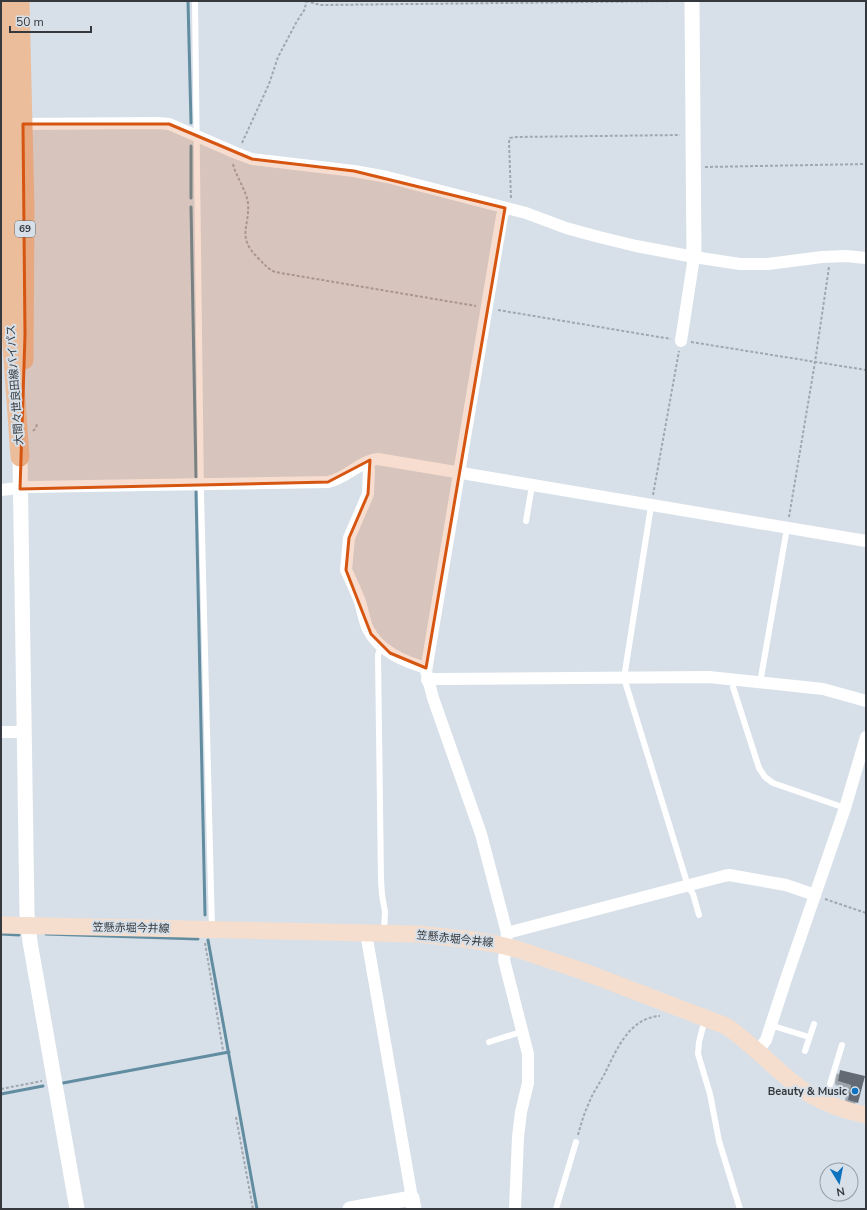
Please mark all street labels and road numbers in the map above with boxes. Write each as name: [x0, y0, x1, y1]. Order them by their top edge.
road number: 69: [15, 221, 35, 237]
street label: 大間々世良田線バイパス: [3, 324, 27, 446]
street label: 笠懸赤堀今井線: [92, 920, 170, 936]
street label: 笠懸赤堀今井線: [416, 928, 494, 950]

